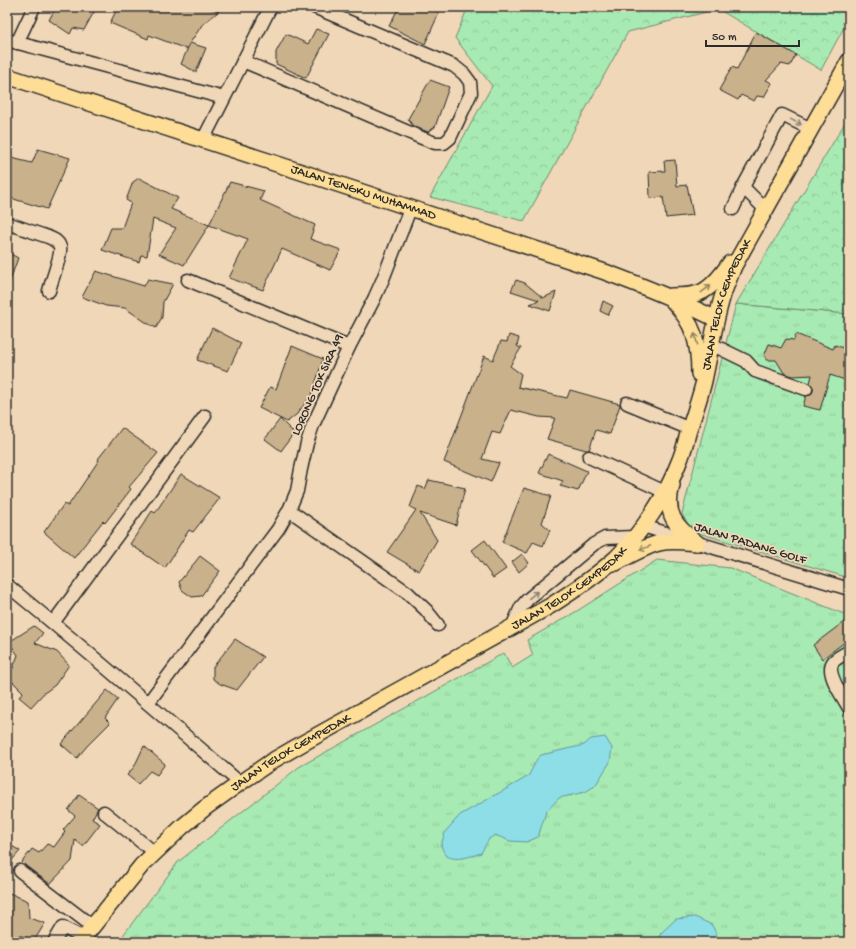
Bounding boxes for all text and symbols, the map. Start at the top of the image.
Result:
scale bar [706,22,799,48]
text: 50 m [712,31,737,45]
one-way arrow [790,119,802,126]
street label: JALAN TENGKU MUHAMMAD [289,162,439,224]
street label: JALAN TELOK CEMPEDAK [699,235,756,371]
one-way arrow [700,285,711,293]
street label: LORONG TOK SIRA 49 [289,332,347,438]
one-way arrow [692,333,699,346]
street label: JALAN PADANG GOLF [692,520,809,569]
street label: JALAN TELOK CEMPEDAK [509,542,632,633]
one-way arrow [639,545,651,553]
one-way arrow [527,591,538,600]
street label: JALAN TELOK CEMPEDAK [228,710,355,795]

